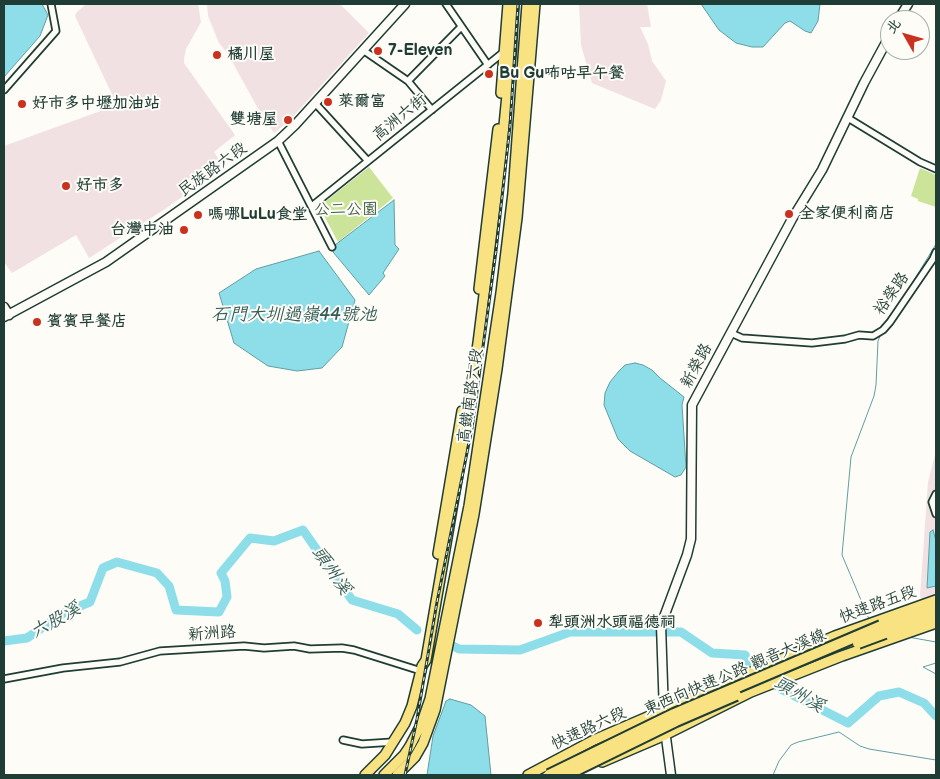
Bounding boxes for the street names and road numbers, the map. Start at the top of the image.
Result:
street label: 高洲六街 [369,90,431,146]
street label: 民族路六段 [175,139,251,201]
street label: 裕榮路 [870,269,914,319]
street label: 新榮路 [677,340,717,392]
street label: 高鐵南路六段 [455,347,487,445]
street label: 快速路五段 [837,582,919,628]
street label: 新洲路 [187,623,237,645]
street label: 東西向快速公路 觀音大溪線 [641,626,829,720]
street label: 快速路六段 [549,703,629,755]

